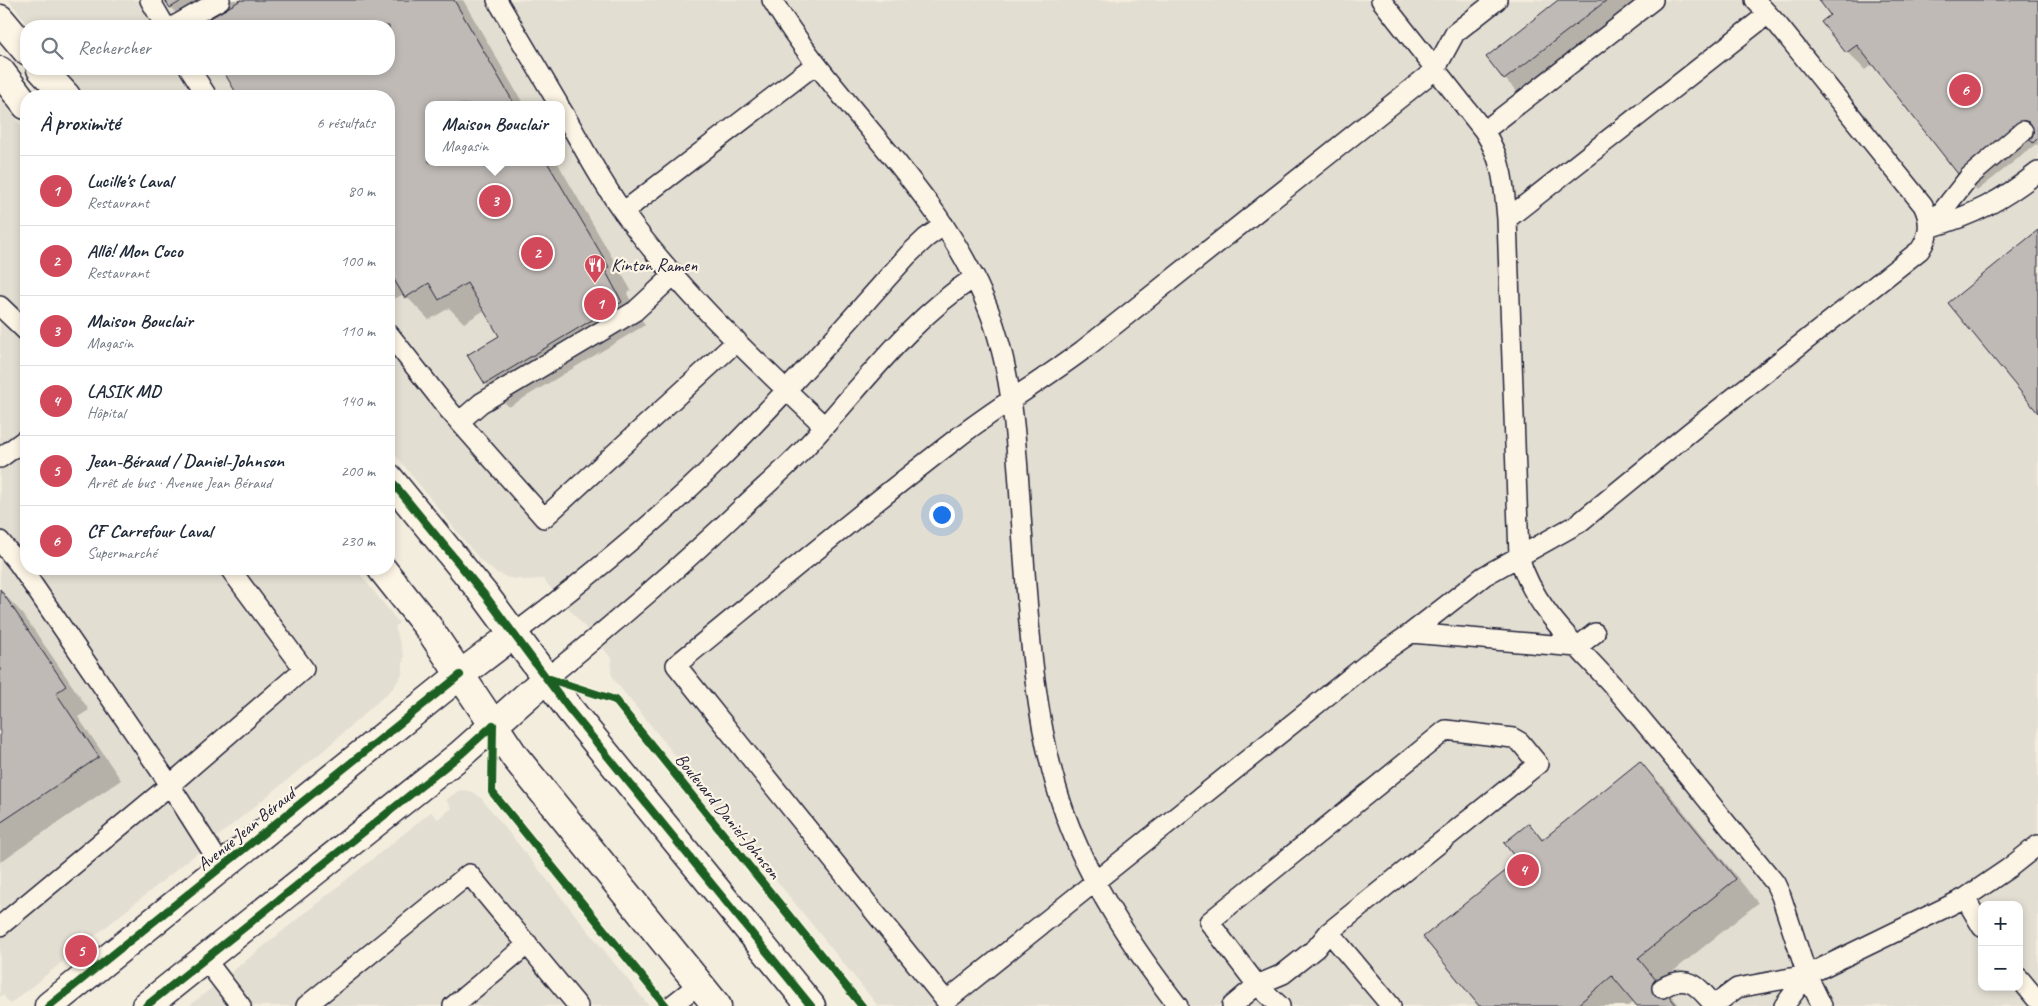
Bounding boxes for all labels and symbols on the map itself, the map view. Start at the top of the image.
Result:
pin: 6 [1949,71,1981,109]
pin: 3 [479,182,511,220]
pin: 2 [521,234,553,272]
restaurant icon: Kinton Ramen [583,253,607,284]
place label: Kinton Ramen [611,254,698,276]
pin: 1 [584,285,616,323]
your location [929,502,955,528]
street label: Boulevard Daniel-Johnson [670,749,786,884]
street label: Avenue Jean Béraud [193,781,302,875]
pin: 4 [1507,851,1539,889]
pin: 5 [65,932,97,970]

